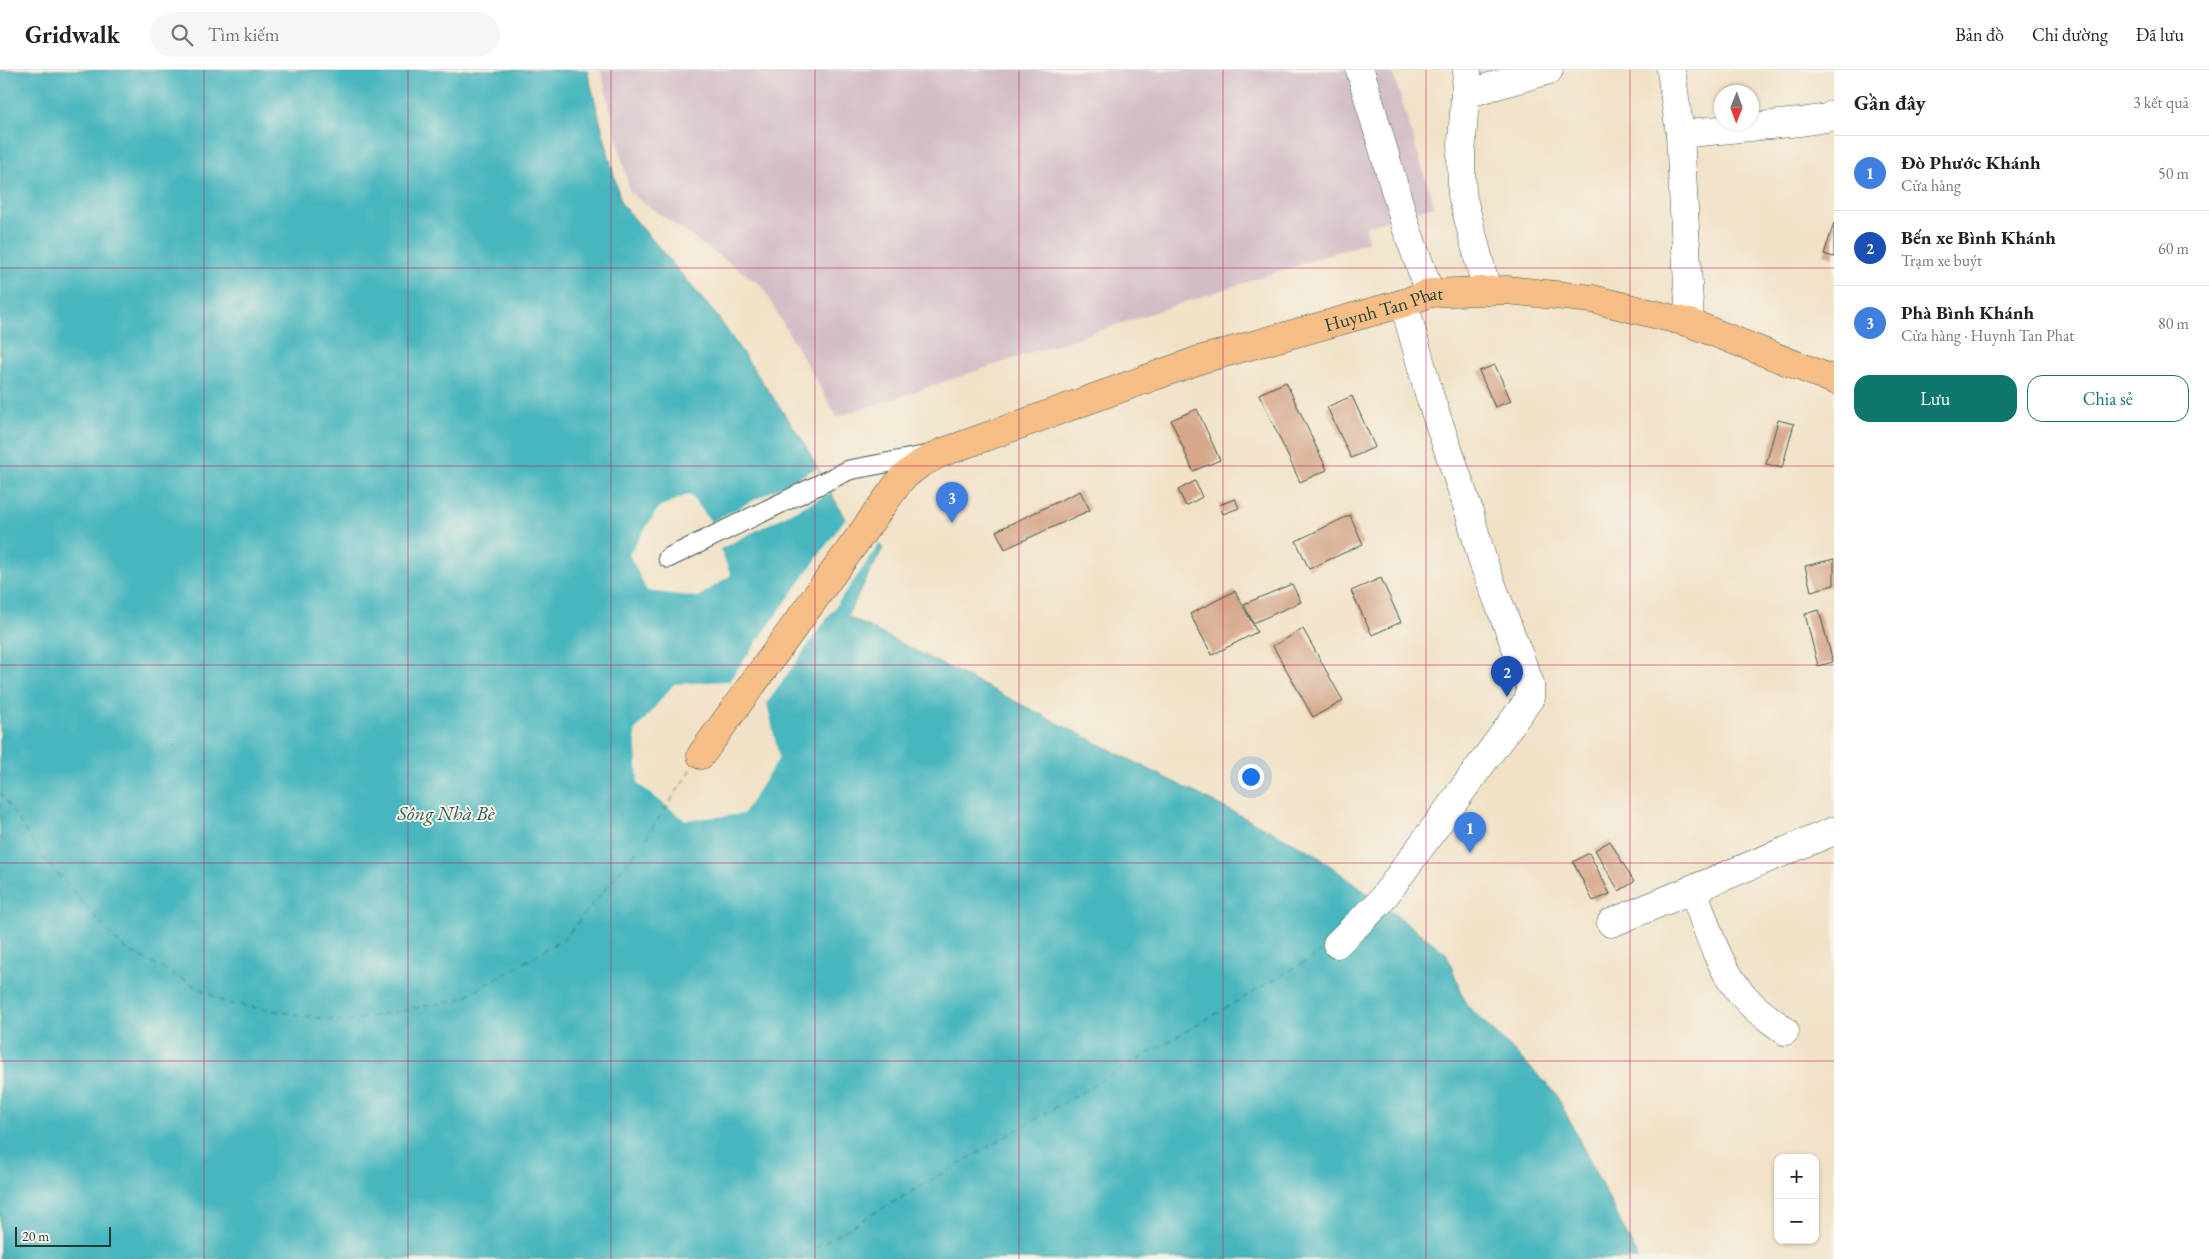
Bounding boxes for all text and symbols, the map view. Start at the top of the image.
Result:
search box [150,12,500,57]
text: Gridwalk [25,19,120,50]
icon: search [168,21,196,49]
text: Tìm kiếm [208,22,280,47]
text: Bản đồ [1955,23,2004,46]
text: Chỉ đường [2032,23,2108,46]
text: Đã lưu [2136,23,2184,46]
north arrow [1714,85,1759,130]
text: Gần đây [1854,89,1926,116]
text: 3 kết quả [2133,92,2189,113]
text: Đò Phước Khánh [1901,150,2041,175]
text: 1 [1866,163,1874,184]
text: 50 m [2158,163,2189,184]
text: Cửa hàng [1901,175,1961,196]
text: Bến xe Bình Khánh [1901,225,2056,250]
text: 2 [1866,238,1874,259]
text: 60 m [2158,238,2189,259]
text: Trạm xe buýt [1901,250,1982,271]
street label: Huynh Tan Phat [1321,280,1444,338]
text: Phà Bình Khánh [1901,300,2034,325]
text: 3 [1866,313,1874,334]
text: 80 m [2158,313,2189,334]
text: Cửa hàng · Huynh Tan Phat [1901,325,2074,346]
button: Lưu [1854,375,2017,422]
button: Chia sẻ [2027,375,2189,422]
pin: 3 [936,482,968,523]
pin: 2 [1491,656,1523,697]
your location [1238,764,1264,790]
water label: Sông Nhà Bè [396,800,495,826]
pin: 1 [1454,812,1486,853]
map controls [1774,1154,1819,1244]
button: + [1774,1154,1819,1199]
button: − [1774,1199,1819,1244]
scale bar [15,1224,111,1247]
text: 20 m [22,1227,49,1245]

